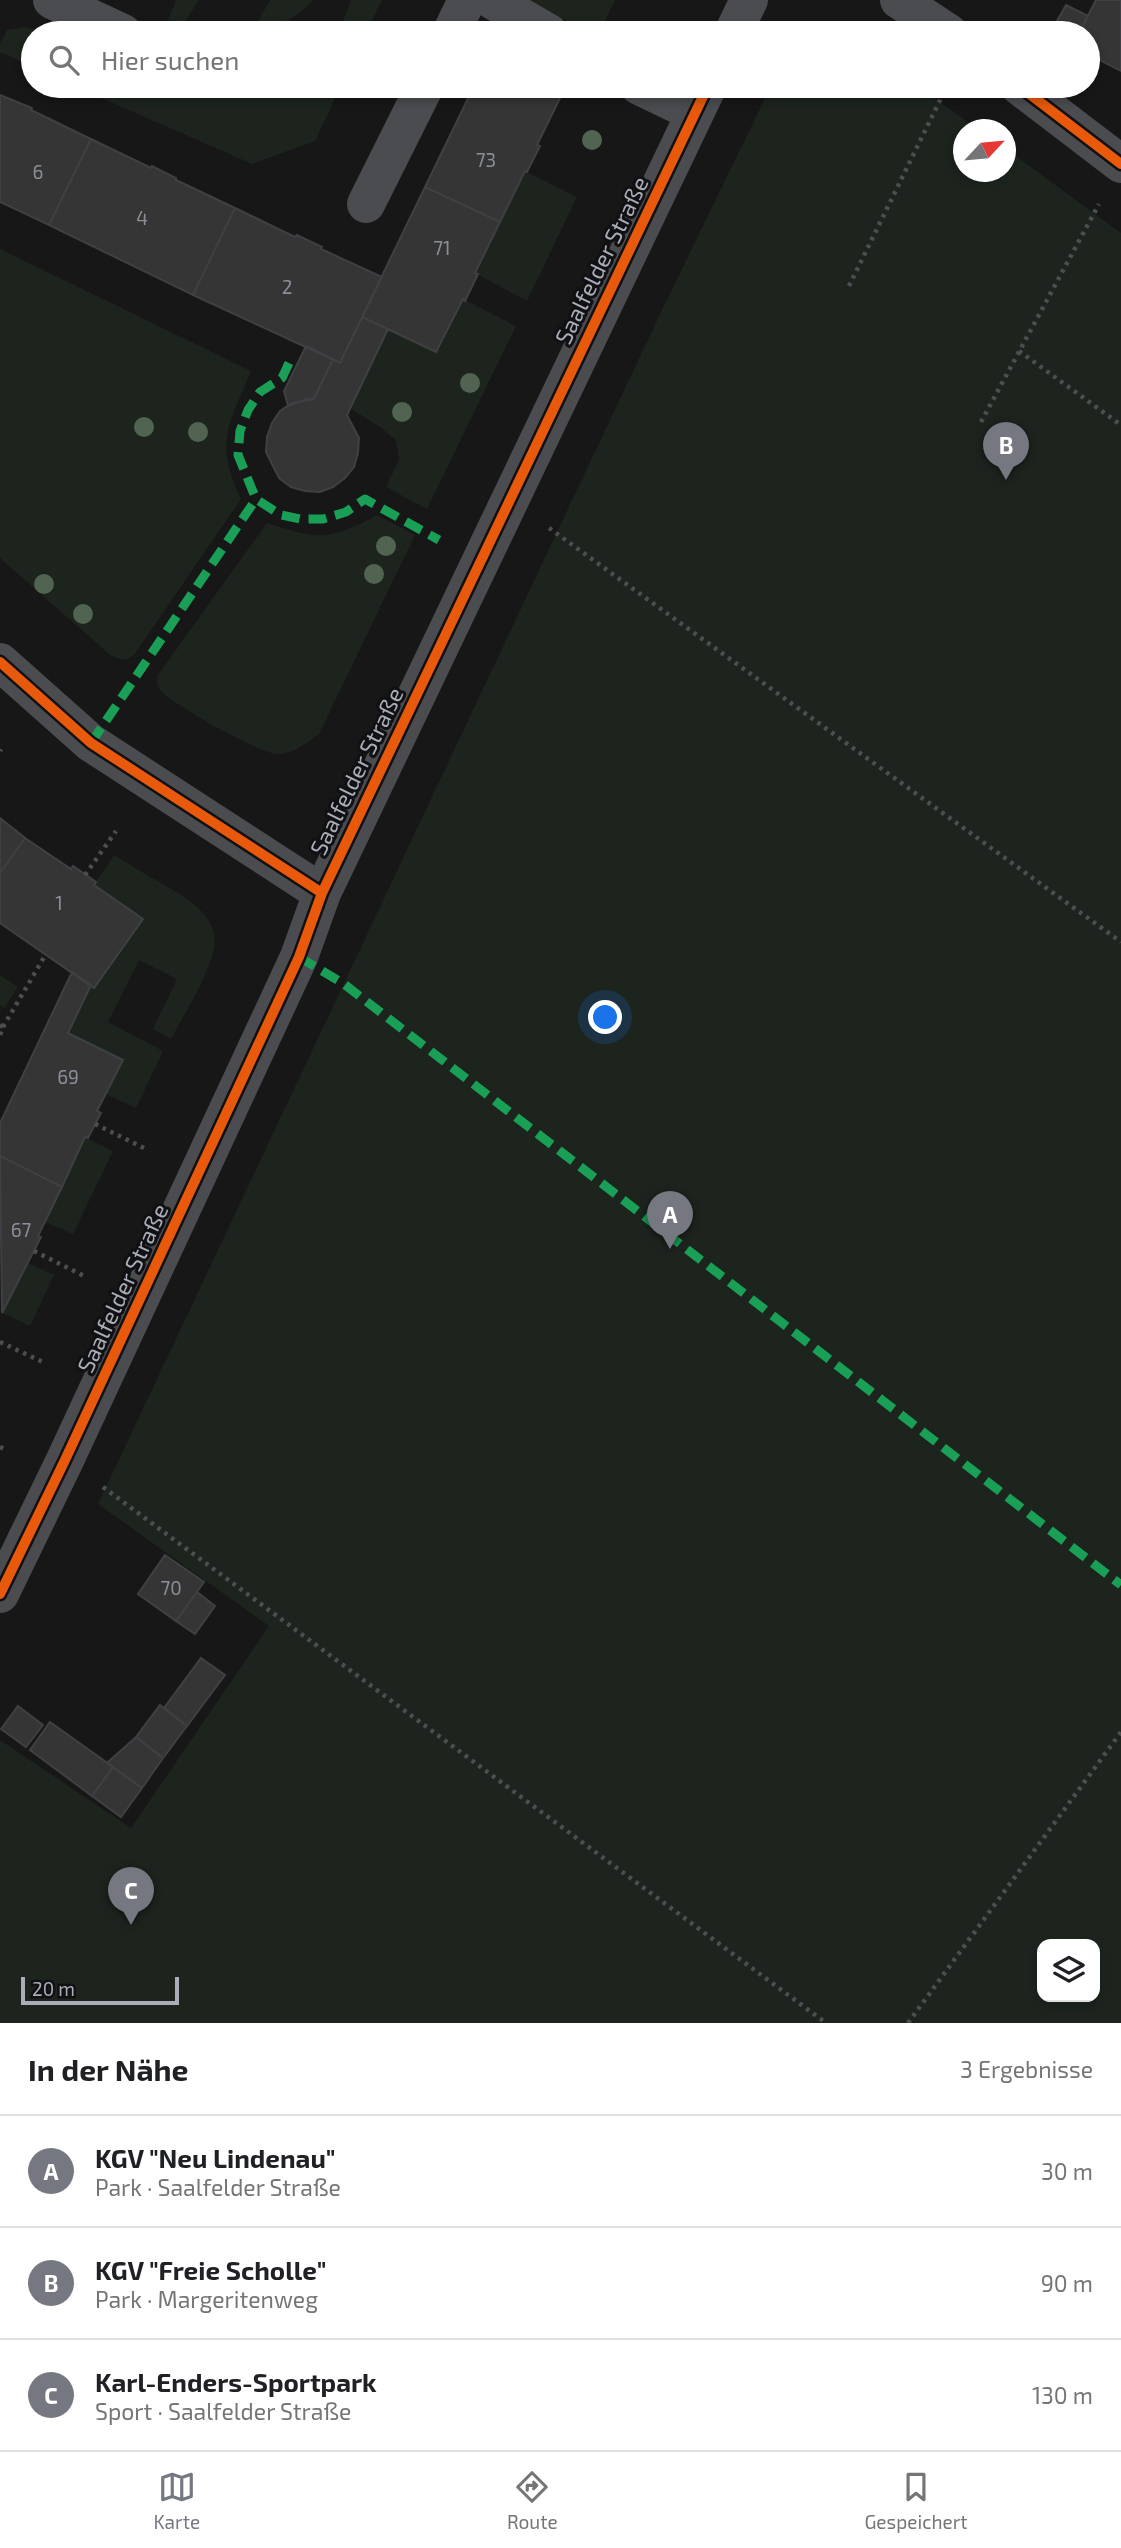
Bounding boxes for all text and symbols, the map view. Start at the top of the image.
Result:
search box [21,21,1100,98]
icon: search [45,41,83,79]
text: Hier suchen [101,44,239,75]
north arrow [953,119,1016,182]
house number: 73 [476,148,496,171]
house number: 6 [33,160,43,183]
street label: Saalfelder Straße [548,171,654,349]
house number: 4 [136,206,148,229]
house number: 71 [433,236,451,259]
house number: 2 [282,275,292,298]
pin: B [983,422,1029,480]
street label: Saalfelder Straße [303,682,409,860]
house number: 1 [55,891,63,914]
your location [588,1000,622,1034]
house number: 69 [57,1065,79,1088]
pin: A [647,1191,693,1249]
street label: Saalfelder Straße [71,1199,173,1377]
house number: 67 [11,1218,32,1241]
house number: 70 [160,1576,182,1599]
pin: C [108,1867,154,1925]
map controls [1037,1939,1100,2002]
button: layers [1037,1939,1100,2002]
scale bar [21,1974,178,2006]
text: 20 m [32,1977,75,2000]
text: In der Nähe [28,2051,189,2087]
text: 3 Ergebnisse [960,2055,1093,2083]
text: KGV "Neu Lindenau" [95,2142,336,2173]
text: A [43,2157,59,2185]
text: 30 m [1041,2157,1093,2185]
text: Park · Saalfelder Straße [95,2173,341,2201]
text: KGV "Freie Scholle" [95,2254,326,2285]
text: B [44,2269,58,2297]
text: 90 m [1041,2269,1093,2297]
text: Park · Margeritenweg [95,2285,318,2313]
text: Karl-Enders-Sportpark [95,2366,377,2397]
text: C [44,2381,58,2409]
text: 130 m [1032,2381,1093,2409]
text: Sport · Saalfelder Straße [95,2397,351,2425]
tab: Karte [153,2468,200,2533]
tab: Route [507,2468,558,2533]
tab: Gespeichert [864,2468,968,2533]

